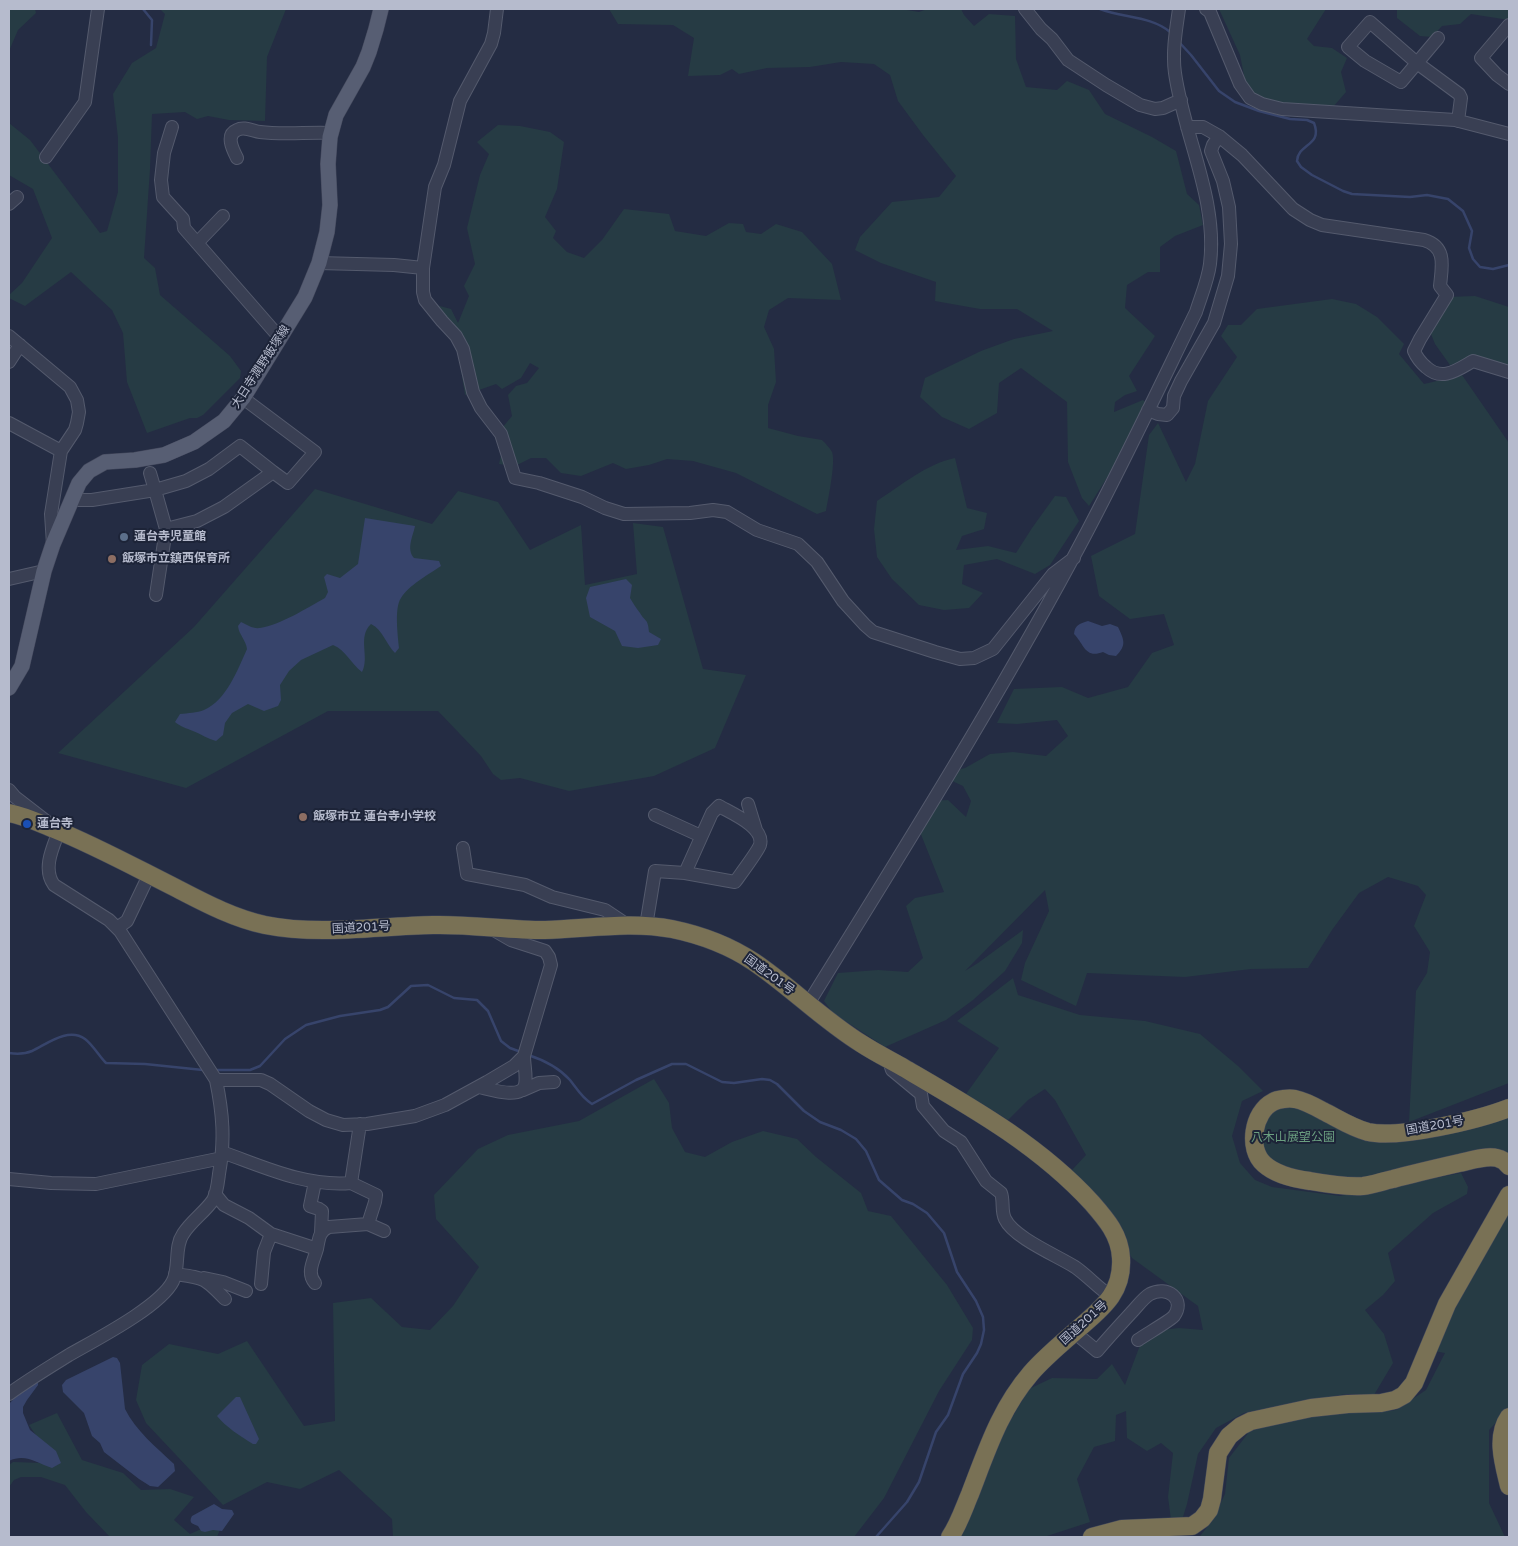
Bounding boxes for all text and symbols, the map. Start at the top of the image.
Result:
street label: 大日寺潤野飯塚線 [229,323,293,411]
place label: 蓮台寺児童館 [134,530,206,544]
marker: 蓮台寺児童館 [118,531,130,543]
place label: 飯塚市立鎮西保育所 [122,552,230,566]
marker: 飯塚市立鎮西保育所 [106,553,118,565]
place label: 飯塚市立 蓮台寺小学校 [313,810,436,824]
marker: 飯塚市立 蓮台寺小学校 [297,811,309,823]
place label: 蓮台寺 [37,817,73,831]
marker: 蓮台寺 [21,818,33,830]
street label: 国道201号 [331,919,391,937]
street label: 国道201号 [741,952,797,998]
street label: 国道201号 [1405,1114,1465,1138]
park label: 八木山展望公園 [1251,1131,1335,1145]
street label: 国道201号 [1057,1298,1111,1348]

